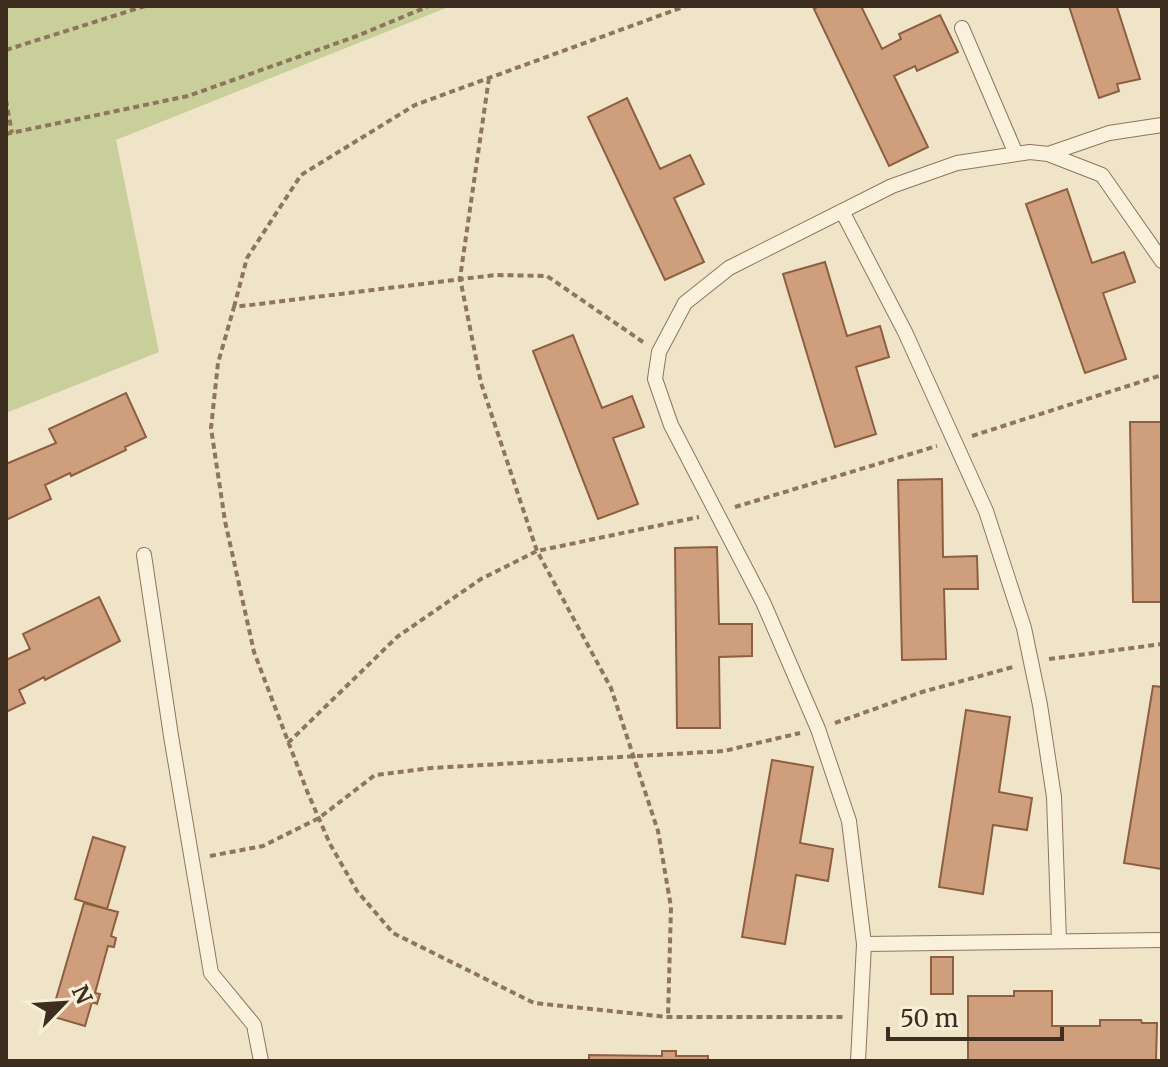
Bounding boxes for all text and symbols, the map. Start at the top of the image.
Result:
north arrow [24,963,104,1043]
text: N [66,981,99,1009]
scale bar [888,991,1062,1041]
text: 50 m [900,1003,959,1034]

